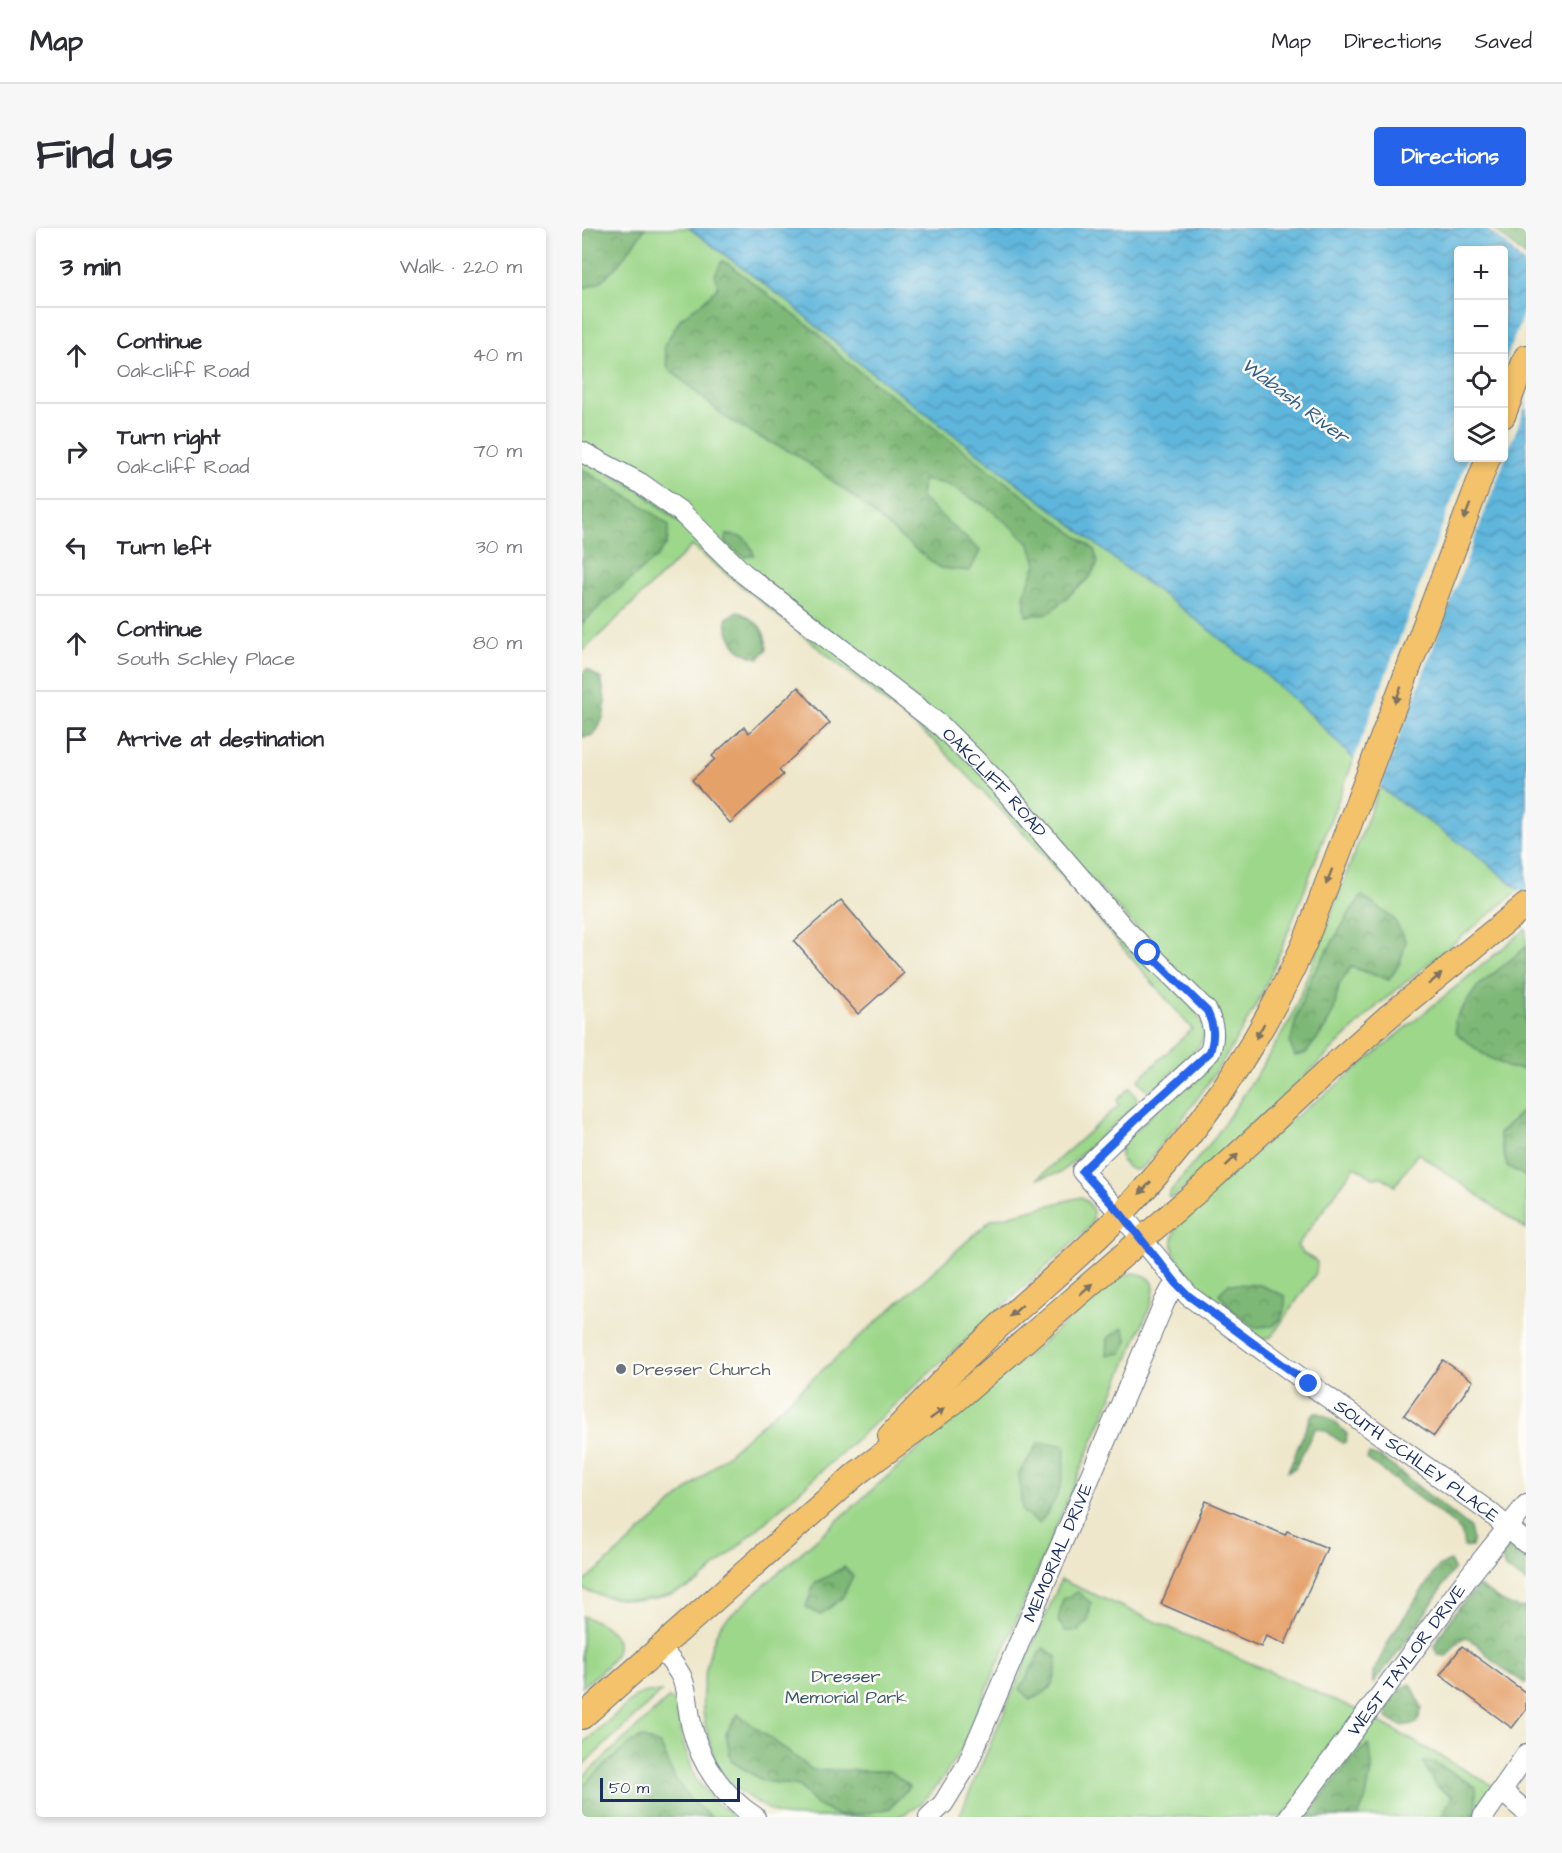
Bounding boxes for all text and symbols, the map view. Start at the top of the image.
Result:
text: Map [30,22,83,61]
text: Map [1271,27,1311,56]
text: Directions [1344,27,1442,56]
text: Saved [1475,27,1532,56]
text: Find us [36,127,173,185]
button: Directions [1374,127,1526,186]
map controls [1454,246,1508,462]
button: + [1454,246,1508,300]
text: 3 min [60,249,121,285]
text: Walk · 220 m [400,253,522,281]
button: − [1454,300,1508,354]
text: Continue [117,326,202,357]
icon: ahead [60,339,93,372]
text: 40 m [472,341,522,369]
water label: Wabash River [1236,351,1356,452]
button: locate [1454,354,1508,408]
text: Oakcliff Road [117,357,249,385]
button: layers [1454,408,1508,462]
text: Turn right [117,422,220,453]
icon: right [60,435,93,468]
text: 70 m [474,437,522,465]
text: Oakcliff Road [117,453,249,481]
one-way arrow [1462,503,1471,521]
icon: left [60,531,93,564]
text: Turn left [117,532,211,563]
text: 30 m [476,533,522,561]
text: Continue [117,614,202,645]
icon: ahead [60,627,93,660]
text: 80 m [473,629,522,657]
text: South Schley Place [117,645,295,673]
one-way arrow [1393,686,1403,704]
street label: OAKCLIFF ROAD [937,722,1053,843]
icon: arrive [60,723,93,756]
text: Arrive at destination [117,724,324,755]
one-way arrow [1324,868,1333,886]
route start [1134,939,1160,965]
one-way arrow [1427,973,1442,986]
one-way arrow [1255,1023,1265,1040]
one-way arrow [1225,1153,1239,1167]
one-way arrow [1139,1180,1152,1195]
one-way arrow [1078,1282,1094,1295]
one-way arrow [1009,1304,1024,1317]
place label: Dresser Church [633,1357,770,1382]
marker: Dresser Church [614,1362,628,1376]
route end [1295,1370,1321,1396]
street label: SOUTH SCHLEY PLACE [1329,1393,1505,1528]
one-way arrow [930,1409,945,1421]
street label: MEMORIAL DRIVE [1017,1479,1098,1626]
street label: WEST TAYLOR DRIVE [1341,1579,1472,1741]
park label: Dresser Memorial Park [785,1664,907,1710]
scale bar [600,1775,740,1802]
text: 50 m [609,1777,649,1799]

